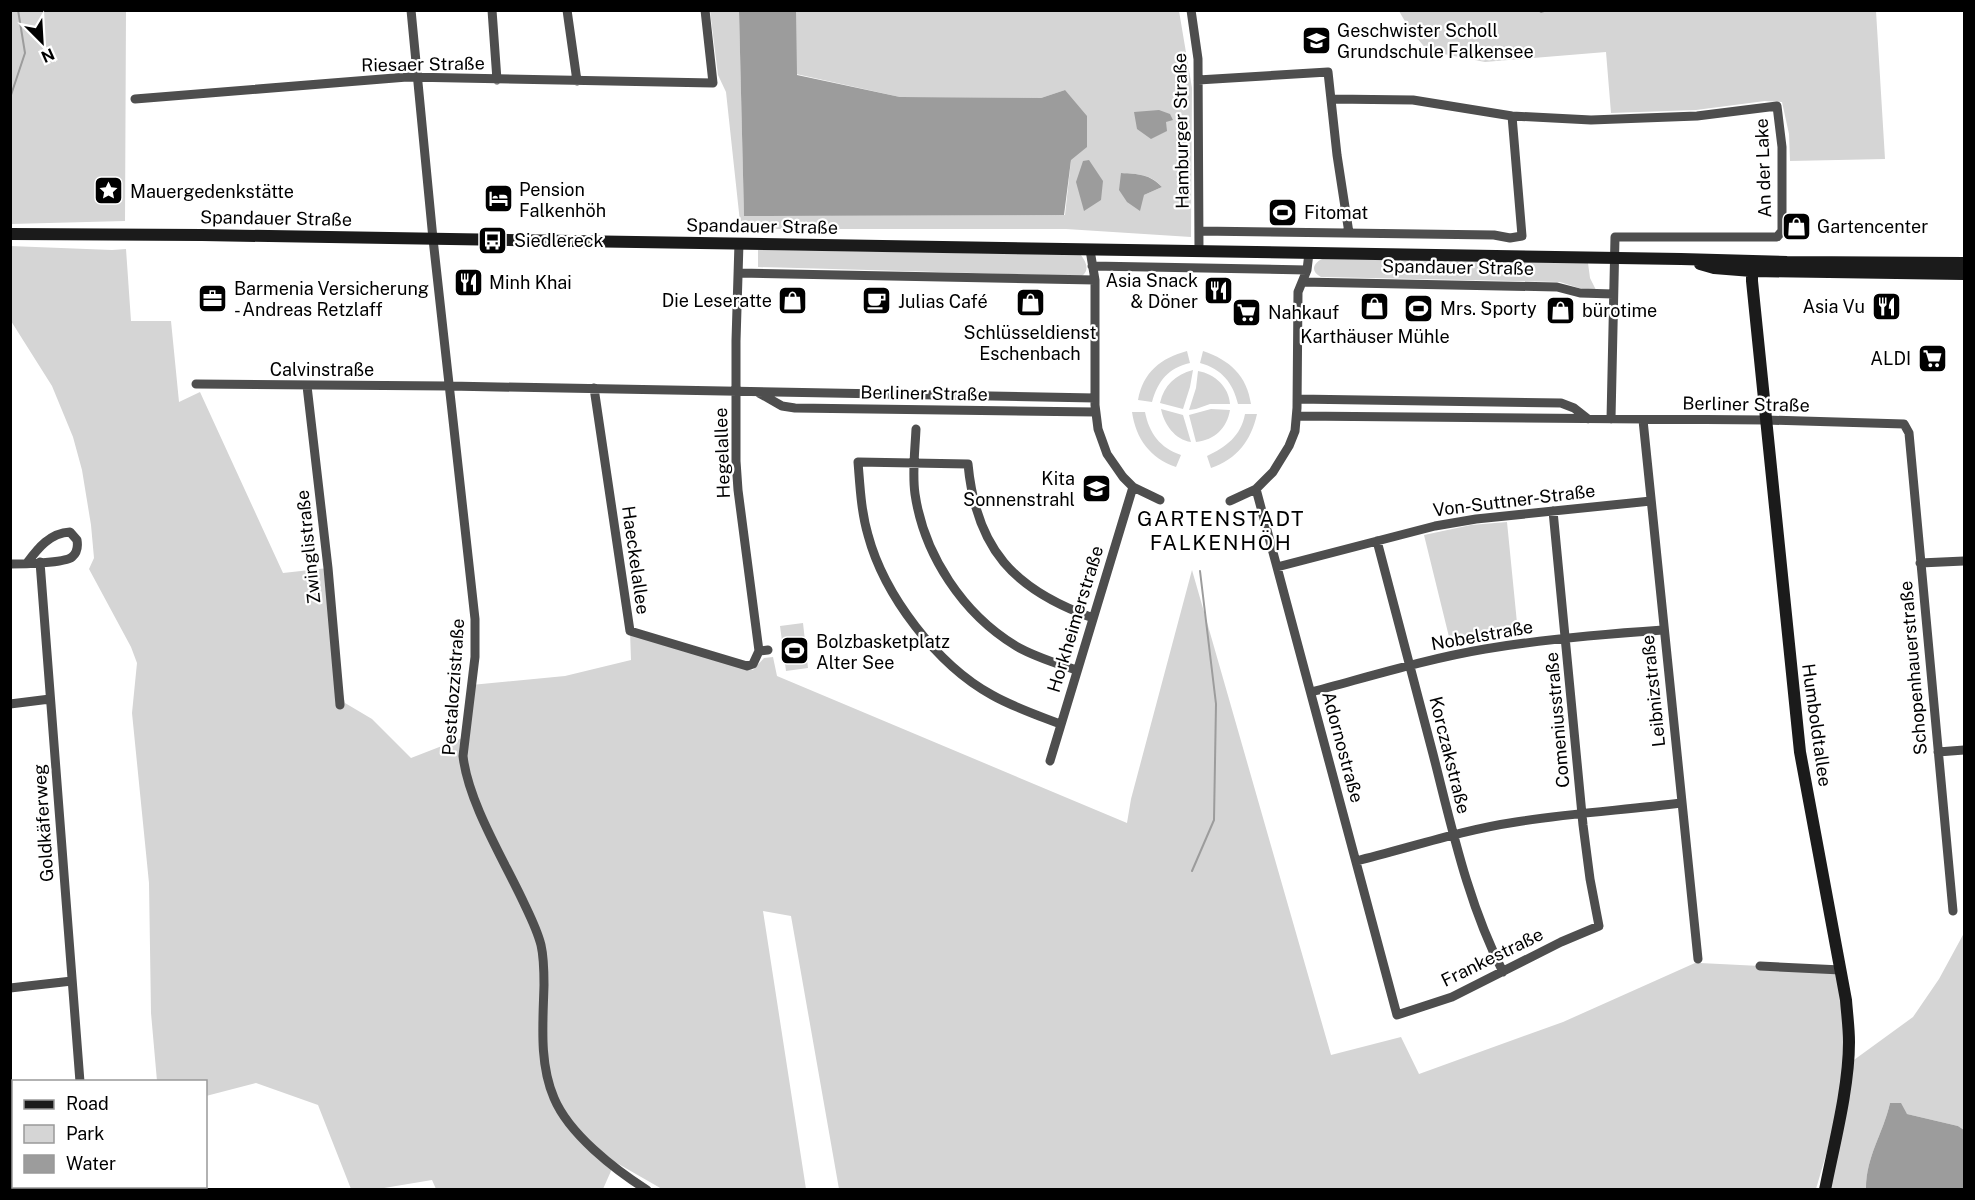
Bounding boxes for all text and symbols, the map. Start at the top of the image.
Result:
north arrow [12,12,72,72]
place label: Geschwister Scholl Grundschule Falkensee [1337,20,1534,62]
school or university icon: Geschwister Scholl Grundschule Falkensee [1300,24,1332,56]
text: N [38,44,57,66]
street label: Riesaer Straße [361,52,485,76]
street label: Hamburger Straße [1169,53,1193,209]
street label: An der Lake [1751,118,1775,218]
place icon: Mauergedenkstätte [93,175,125,207]
place label: Pension Falkenhöh [519,179,606,221]
place label: Mauergedenkstätte [130,181,294,202]
hotel icon: Pension Falkenhöh [482,183,514,215]
sports icon: Fitomat [1267,196,1299,228]
place label: Fitomat [1304,202,1368,223]
street label: Spandauer Straße [200,206,352,230]
shop icon: Gartencenter [1780,210,1812,242]
street label: Spandauer Straße [686,214,838,238]
place label: Gartencenter [1817,216,1928,237]
bus stop icon: Siedlereck [477,224,509,256]
place label: Siedlereck [514,230,604,251]
street label: Spandauer Straße [1382,255,1534,279]
restaurant icon: Minh Khai [452,266,484,298]
place label: Asia Snack & Döner [1105,270,1198,312]
place label: Minh Khai [489,272,572,293]
restaurant icon: Asia Snack & Döner [1203,274,1235,306]
place label: Barmenia Versicherung - Andreas Retzlaff [234,278,429,320]
office icon: Barmenia Versicherung - Andreas Retzlaff [197,282,229,314]
shop icon: Die Leseratte [777,284,809,316]
cafe icon: Julias Café [861,285,893,317]
shop icon: Schlüsseldienst Eschenbach [1014,287,1046,319]
place label: Die Leseratte [662,290,772,311]
restaurant icon: Asia Vu [1870,290,1902,322]
place label: Julias Café [898,291,988,312]
shop icon: Karthäuser Mühle [1359,291,1391,323]
sports icon: Mrs. Sporty [1403,292,1435,324]
shop icon: bürotime [1545,294,1577,326]
supermarket icon: Nahkauf [1231,296,1263,328]
place label: Asia Vu [1802,296,1865,317]
place label: Mrs. Sporty [1440,298,1537,319]
place label: bürotime [1582,300,1657,321]
place label: Nahkauf [1268,302,1339,323]
place label: Schlüsseldienst Eschenbach [964,322,1096,364]
place label: Karthäuser Mühle [1300,326,1450,347]
supermarket icon: ALDI [1916,342,1948,374]
place label: ALDI [1870,348,1911,369]
street label: Calvinstraße [270,359,374,380]
street label: Berliner Straße [860,381,988,405]
street label: Berliner Straße [1682,392,1810,416]
street label: Hegelallee [710,407,734,499]
place label: Kita Sonnenstrahl [963,468,1075,510]
school or university icon: Kita Sonnenstrahl [1080,472,1112,504]
street label: Von-Suttner-Straße [1432,480,1596,520]
street label: Zwinglistraße [292,489,324,605]
street label: Haeckelallee [618,504,654,616]
district label: GARTENSTADT FALKENHÖH [1137,506,1305,555]
street label: Horkheimerstraße [1043,543,1107,695]
street label: Schopenhauerstraße [1895,580,1931,756]
street label: Nobelstraße [1429,616,1535,654]
street label: Pestalozzistraße [438,618,468,756]
place label: Bolzbasketplatz Alter See [816,631,950,673]
street label: Leibnizstraße [1637,634,1669,748]
sports icon: Bolzbasketplatz Alter See [779,635,811,667]
street label: Comeniusstraße [1541,651,1573,789]
street label: Humboldtallee [1798,662,1836,788]
street label: Adornostraße [1318,689,1368,805]
street label: Korczakstraße [1425,694,1475,816]
street label: Goldkäferweg [28,763,58,883]
street label: Frankestraße [1438,923,1546,991]
legend [12,1080,207,1188]
text: Road [66,1093,109,1114]
text: Park [66,1123,104,1144]
text: Water [66,1153,116,1174]

